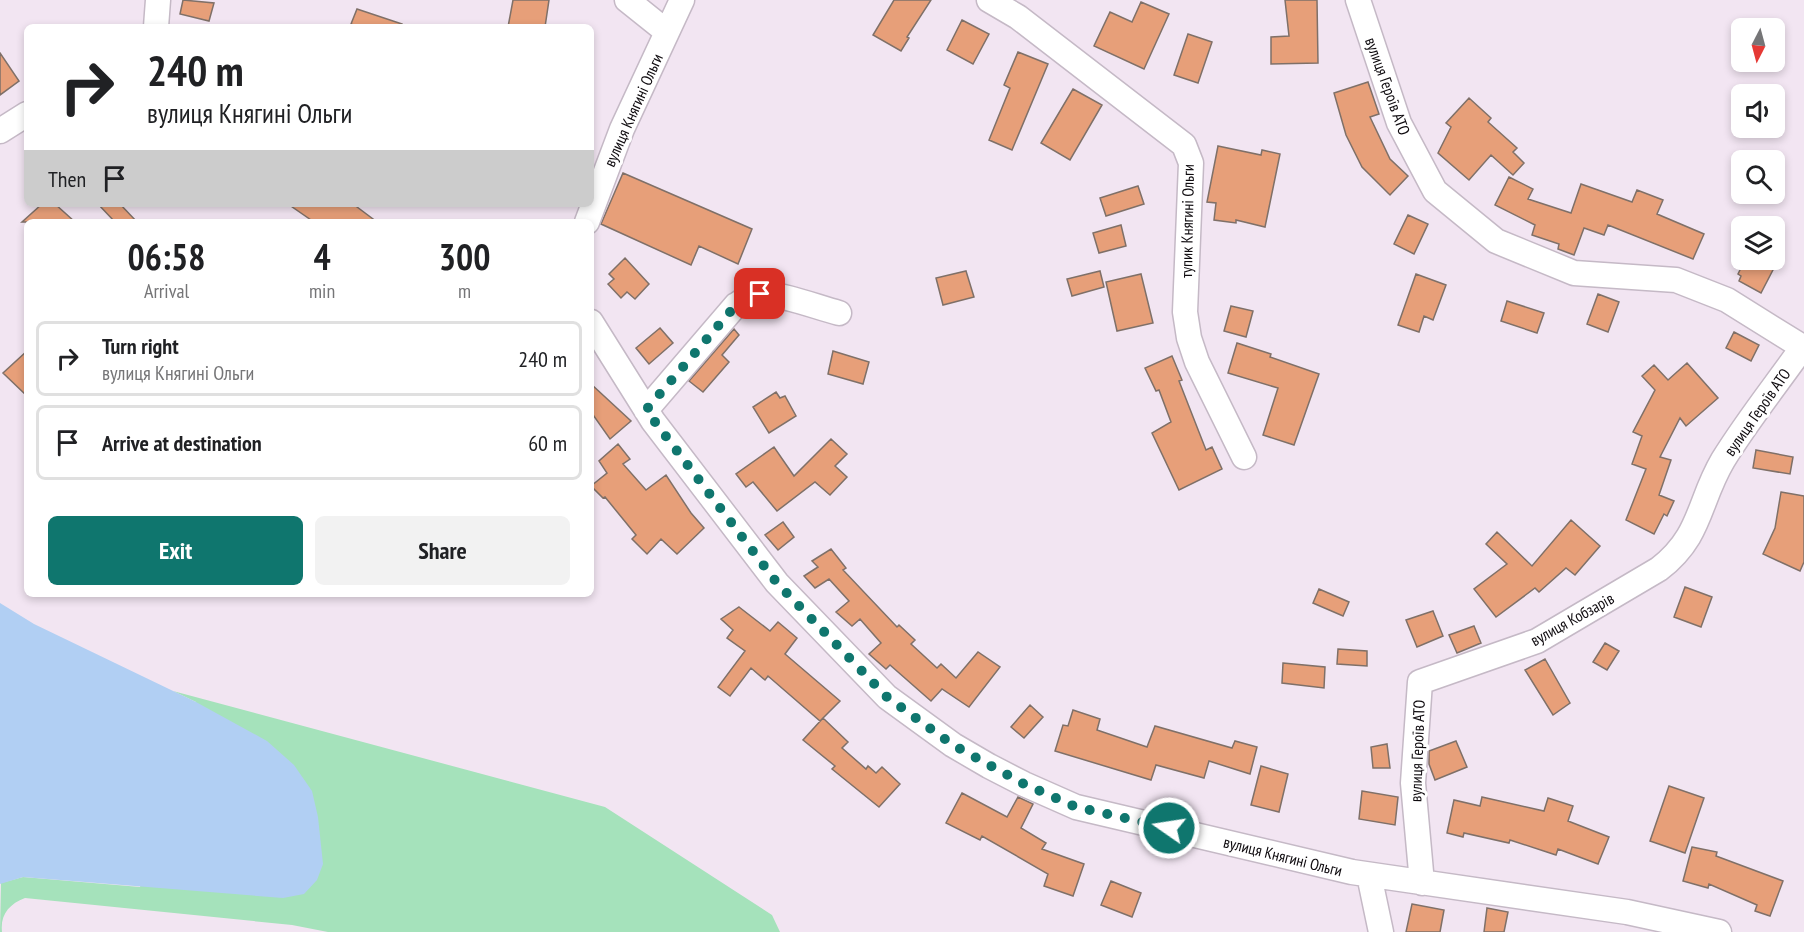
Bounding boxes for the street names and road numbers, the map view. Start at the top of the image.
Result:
street label: вулиця Героїв АТО [1361,34,1415,138]
street label: вулиця Княгині Ольги [599,50,667,170]
street label: тупик Княгині Ольги [1176,164,1198,278]
street label: вулиця Героїв АТО [1719,364,1795,460]
street label: вулиця Кобзарів [1527,588,1617,650]
street label: вулиця Героїв АТО [1405,699,1429,802]
street label: вулиця Княгині Ольги [1222,832,1344,880]

